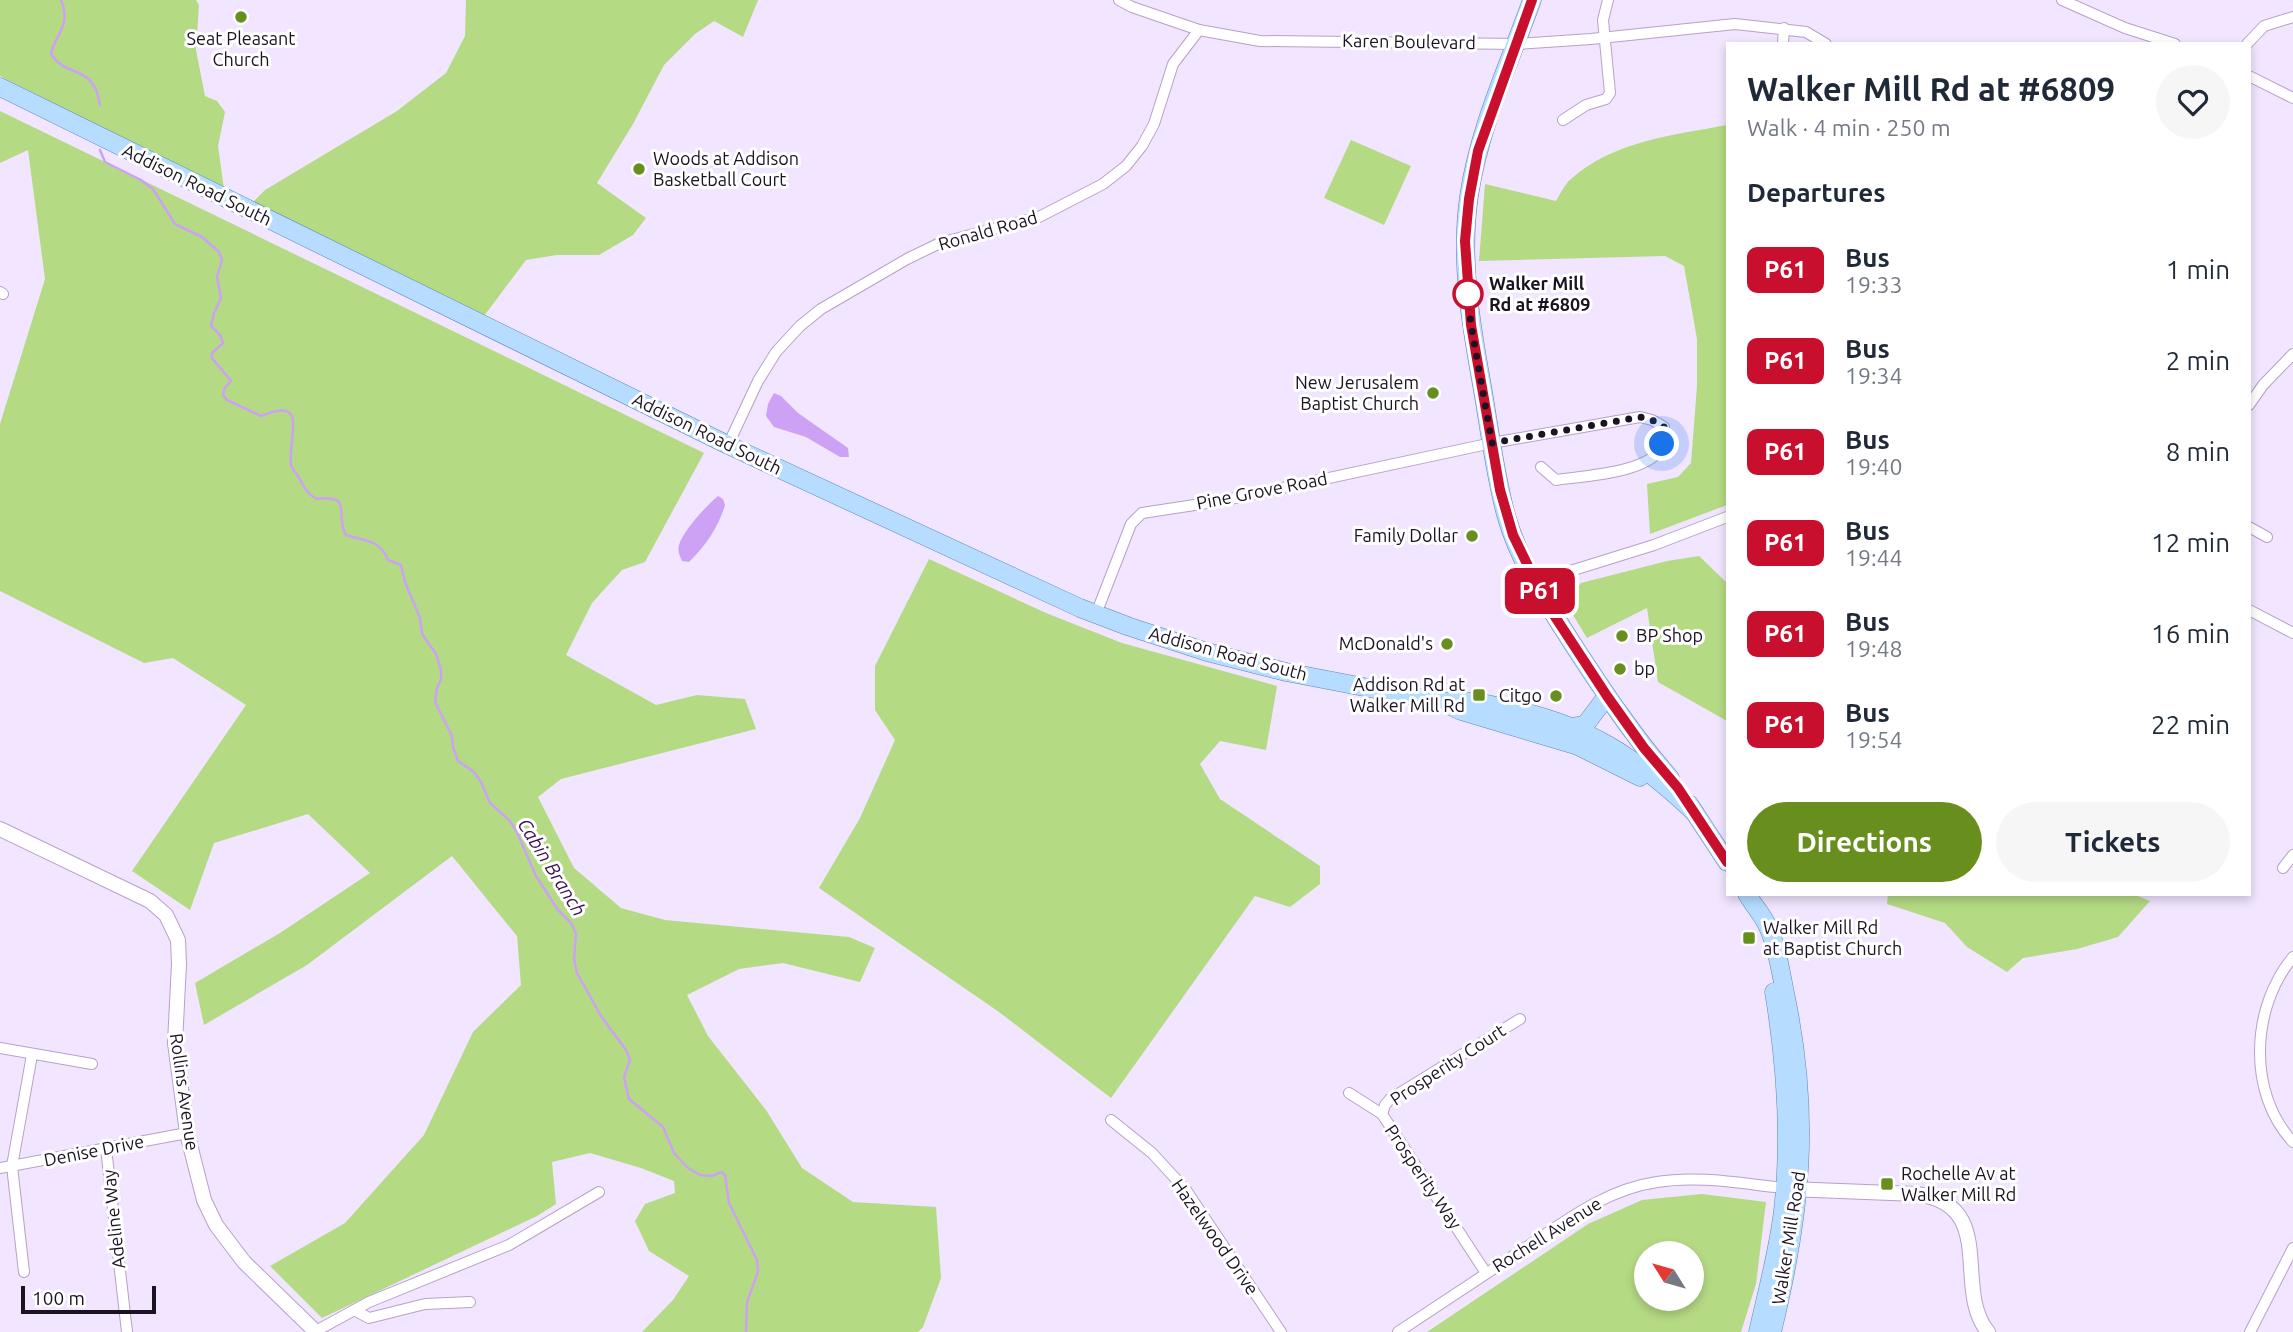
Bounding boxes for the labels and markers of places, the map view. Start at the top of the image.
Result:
marker: Seat Pleasant Church [233,9,249,25]
place label: Seat Pleasant Church [187,28,295,69]
place label: Woods at Addison Basketball Court [653,148,799,189]
marker: Woods at Addison Basketball Court [631,161,647,177]
place label: Walker Mill Rd at #6809 [1489,273,1590,314]
marker: Walker Mill Rd at #6809 [1453,279,1483,309]
place label: New Jerusalem Baptist Church [1295,372,1419,413]
marker: New Jerusalem Baptist Church [1425,385,1441,401]
place label: Family Dollar [1354,525,1458,545]
marker: Family Dollar [1464,528,1480,544]
place label: BP Shop [1636,625,1703,645]
marker: BP Shop [1614,628,1630,644]
place label: McDonald's [1339,633,1433,653]
marker: McDonald's [1439,636,1455,652]
place label: bp [1634,658,1655,678]
marker: bp [1612,661,1628,677]
place label: Addison Rd at Walker Mill Rd [1350,674,1465,715]
place label: Citgo [1499,685,1542,705]
marker: Addison Rd at Walker Mill Rd [1471,687,1487,703]
marker: Citgo [1548,688,1564,704]
place label: Walker Mill Rd at Baptist Church [1763,917,1902,958]
marker: Walker Mill Rd at Baptist Church [1741,930,1757,946]
place label: Rochelle Av at Walker Mill Rd [1901,1163,2016,1204]
marker: Rochelle Av at Walker Mill Rd [1879,1176,1895,1192]

